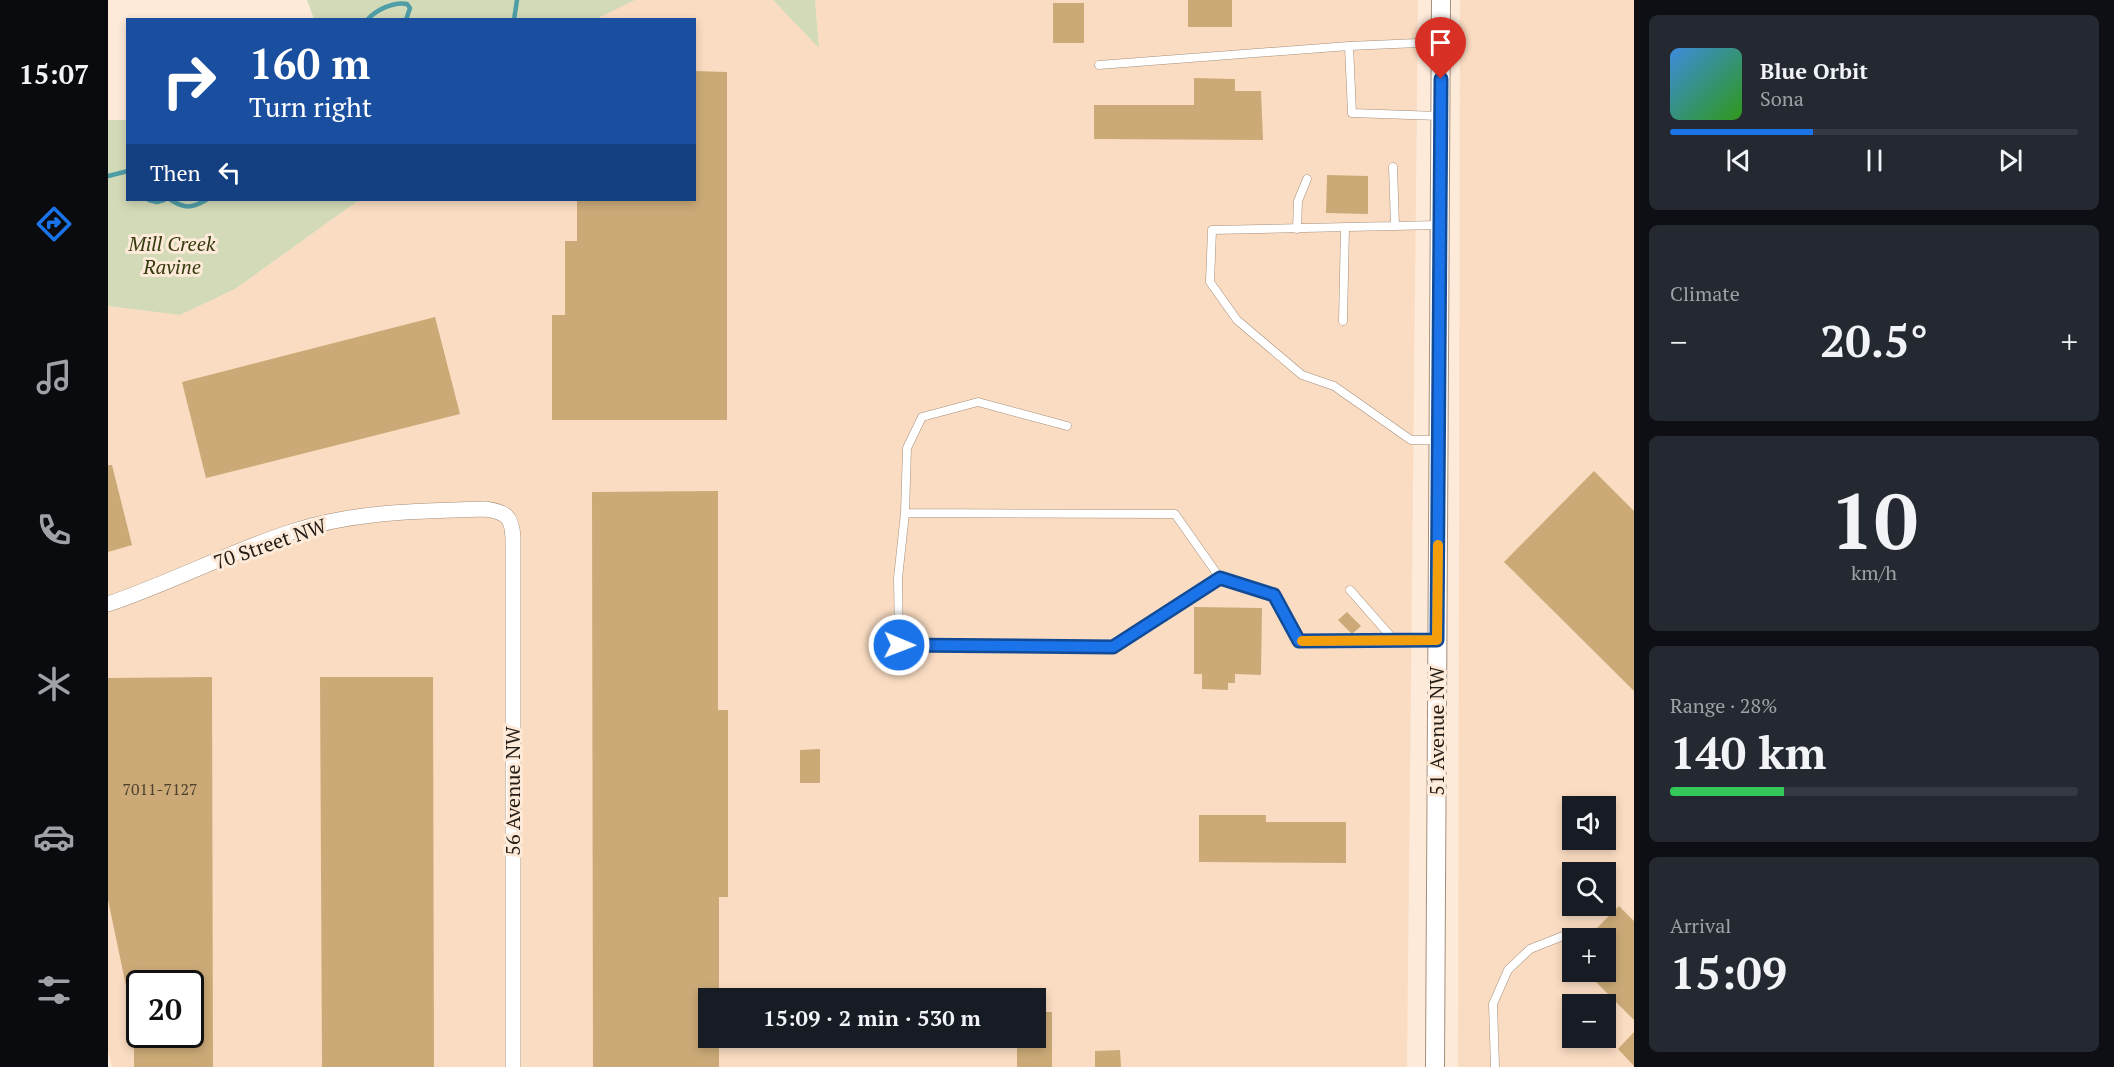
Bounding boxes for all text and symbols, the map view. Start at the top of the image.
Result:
pin [1415,17,1466,79]
icon: arrive [1424,26,1457,59]
text: 160 m [249,35,370,91]
icon: right [150,42,228,120]
text: 15:07 [19,56,89,92]
text: Blue Orbit [1760,56,1868,85]
text: Sona [1760,85,1804,112]
text: Turn right [249,89,372,125]
icon: previous [1722,144,1755,177]
icon: pause [1858,144,1891,177]
icon: next [1994,144,2027,177]
icon: left [213,156,246,189]
text: Then [150,158,201,187]
icon: directions [33,203,75,245]
park label: Mill Creek Ravine [128,230,216,280]
text: Climate [1670,280,1740,307]
text: 20.5° [1820,310,1928,370]
text: − [1670,320,1688,363]
text: + [2060,320,2078,363]
icon: music [33,356,75,398]
text: 10 [1830,468,1918,571]
icon: phone [33,509,75,551]
street label: 70 Street NW [210,511,330,575]
text: km/h [1851,559,1897,586]
position arrow [867,613,931,677]
icon: climate [33,663,75,705]
street label: 51 Avenue NW [1423,666,1450,796]
text: Range · 28% [1670,692,1777,719]
text: 140 km [1670,722,1826,782]
street label: 56 Avenue NW [499,726,526,856]
house number: 7011-7127 [122,778,198,800]
map controls [1562,796,1616,1048]
button: sound [1562,796,1616,850]
icon: car [33,816,75,858]
button: search [1562,862,1616,916]
text: Arrival [1670,912,1731,939]
button: + [1562,928,1616,982]
text: 15:09 [1670,942,1787,1002]
icon: filters [33,969,75,1011]
speed limit sign: 20 [126,970,204,1048]
button: − [1562,994,1616,1048]
text: 15:09 · 2 min · 530 m [763,1003,981,1032]

